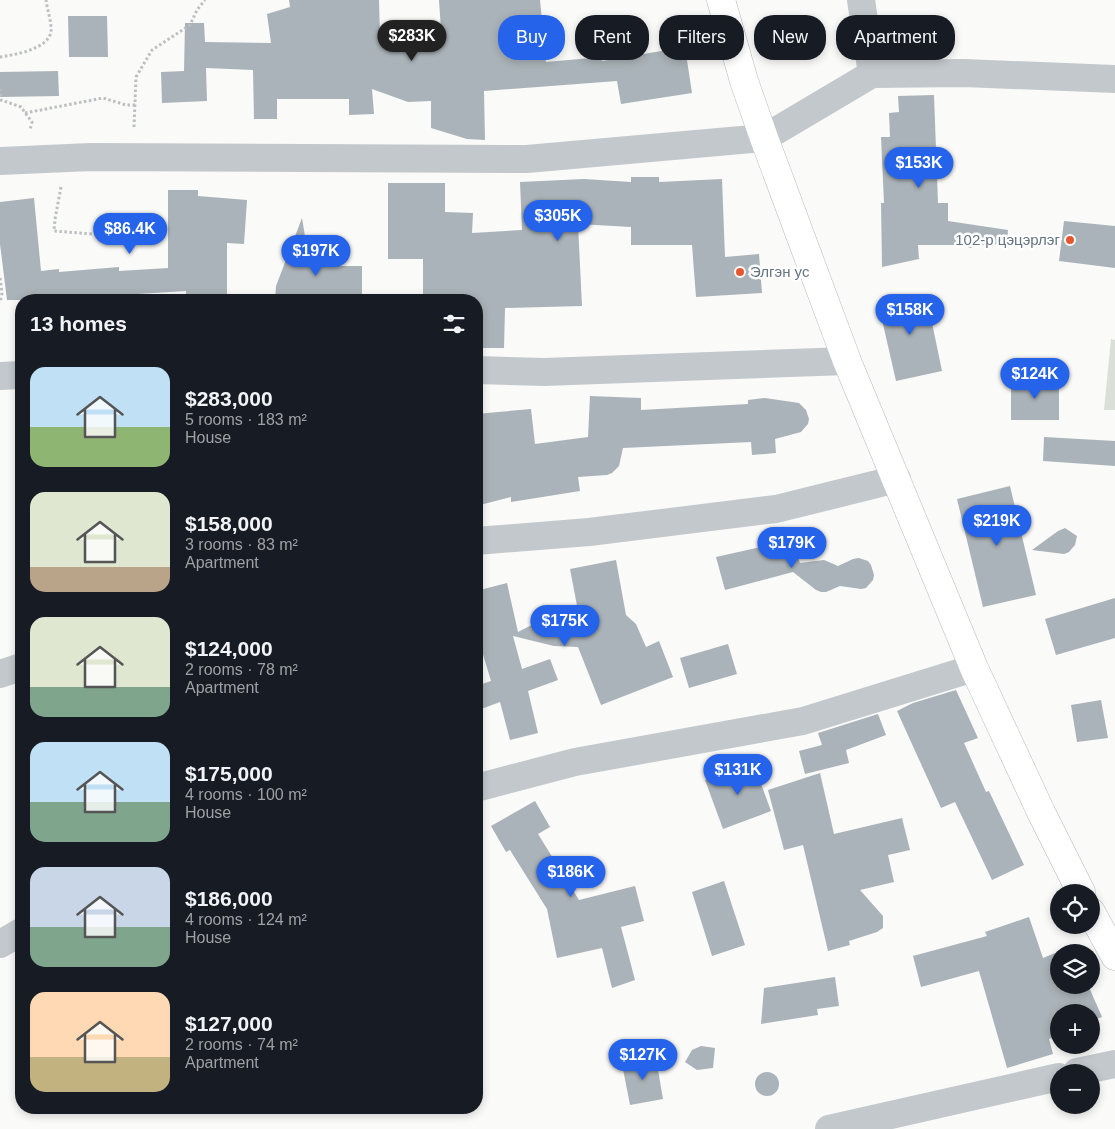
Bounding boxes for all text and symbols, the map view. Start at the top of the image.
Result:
chip: Buy [498,15,565,60]
chip: Rent [575,15,649,60]
chip: Filters [659,15,744,60]
chip: New [754,15,826,60]
chip: Apartment [836,15,955,60]
pin: $283K [377,20,447,62]
text: $283K [388,27,436,44]
pin: $153K [884,146,954,189]
text: $153K [895,154,943,171]
pin: $305K [523,200,593,242]
text: $305K [534,207,582,224]
pin: $86.4K [89,212,171,255]
text: $86.4K [104,220,156,237]
place label: 102-р цэцэрлэг [955,231,1061,248]
pin: $197K [281,234,351,277]
marker: 102-р цэцэрлэг [1064,234,1076,246]
text: $197K [292,242,340,259]
place label: Элгэн ус [750,263,810,280]
marker: Элгэн ус [734,266,746,278]
pin: $158K [875,294,945,336]
text: $158K [886,301,934,318]
icon: filters [440,310,468,338]
text: 13 homes [30,312,127,335]
pin: $124K [1000,358,1070,400]
text: $124K [1011,365,1059,382]
icon: home [70,387,130,447]
text: $283,000 [185,387,273,410]
text: 5 rooms · 183 m² [185,411,307,428]
text: House [185,429,231,446]
pin: $219K [962,504,1032,547]
icon: home [70,512,130,572]
text: $158,000 [185,512,273,535]
text: $219K [973,512,1021,529]
pin: $179K [757,526,827,569]
text: $179K [768,534,816,551]
text: 3 rooms · 83 m² [185,536,298,553]
text: Apartment [185,554,259,571]
pin: $175K [530,604,600,647]
text: $175K [541,612,589,629]
icon: home [70,637,130,697]
text: $124,000 [185,637,273,660]
text: 2 rooms · 78 m² [185,661,298,678]
text: Apartment [185,679,259,696]
pin: $131K [703,754,773,796]
text: $131K [714,761,762,778]
icon: home [70,762,130,822]
text: $175,000 [185,762,273,785]
text: 4 rooms · 100 m² [185,786,307,803]
text: House [185,804,231,821]
pin: $186K [536,856,606,898]
text: $186K [547,863,595,880]
map controls [1050,884,1100,1114]
button: locate [1050,884,1100,934]
icon: home [70,887,130,947]
text: $186,000 [185,887,273,910]
text: 4 rooms · 124 m² [185,911,307,928]
text: House [185,929,231,946]
button: layers [1050,944,1100,994]
button: + [1050,1004,1100,1054]
icon: home [70,1012,130,1072]
text: $127,000 [185,1012,273,1035]
text: 2 rooms · 74 m² [185,1036,298,1053]
pin: $127K [608,1038,678,1081]
text: $127K [619,1046,667,1063]
text: Apartment [185,1054,259,1071]
button: − [1050,1064,1100,1114]

